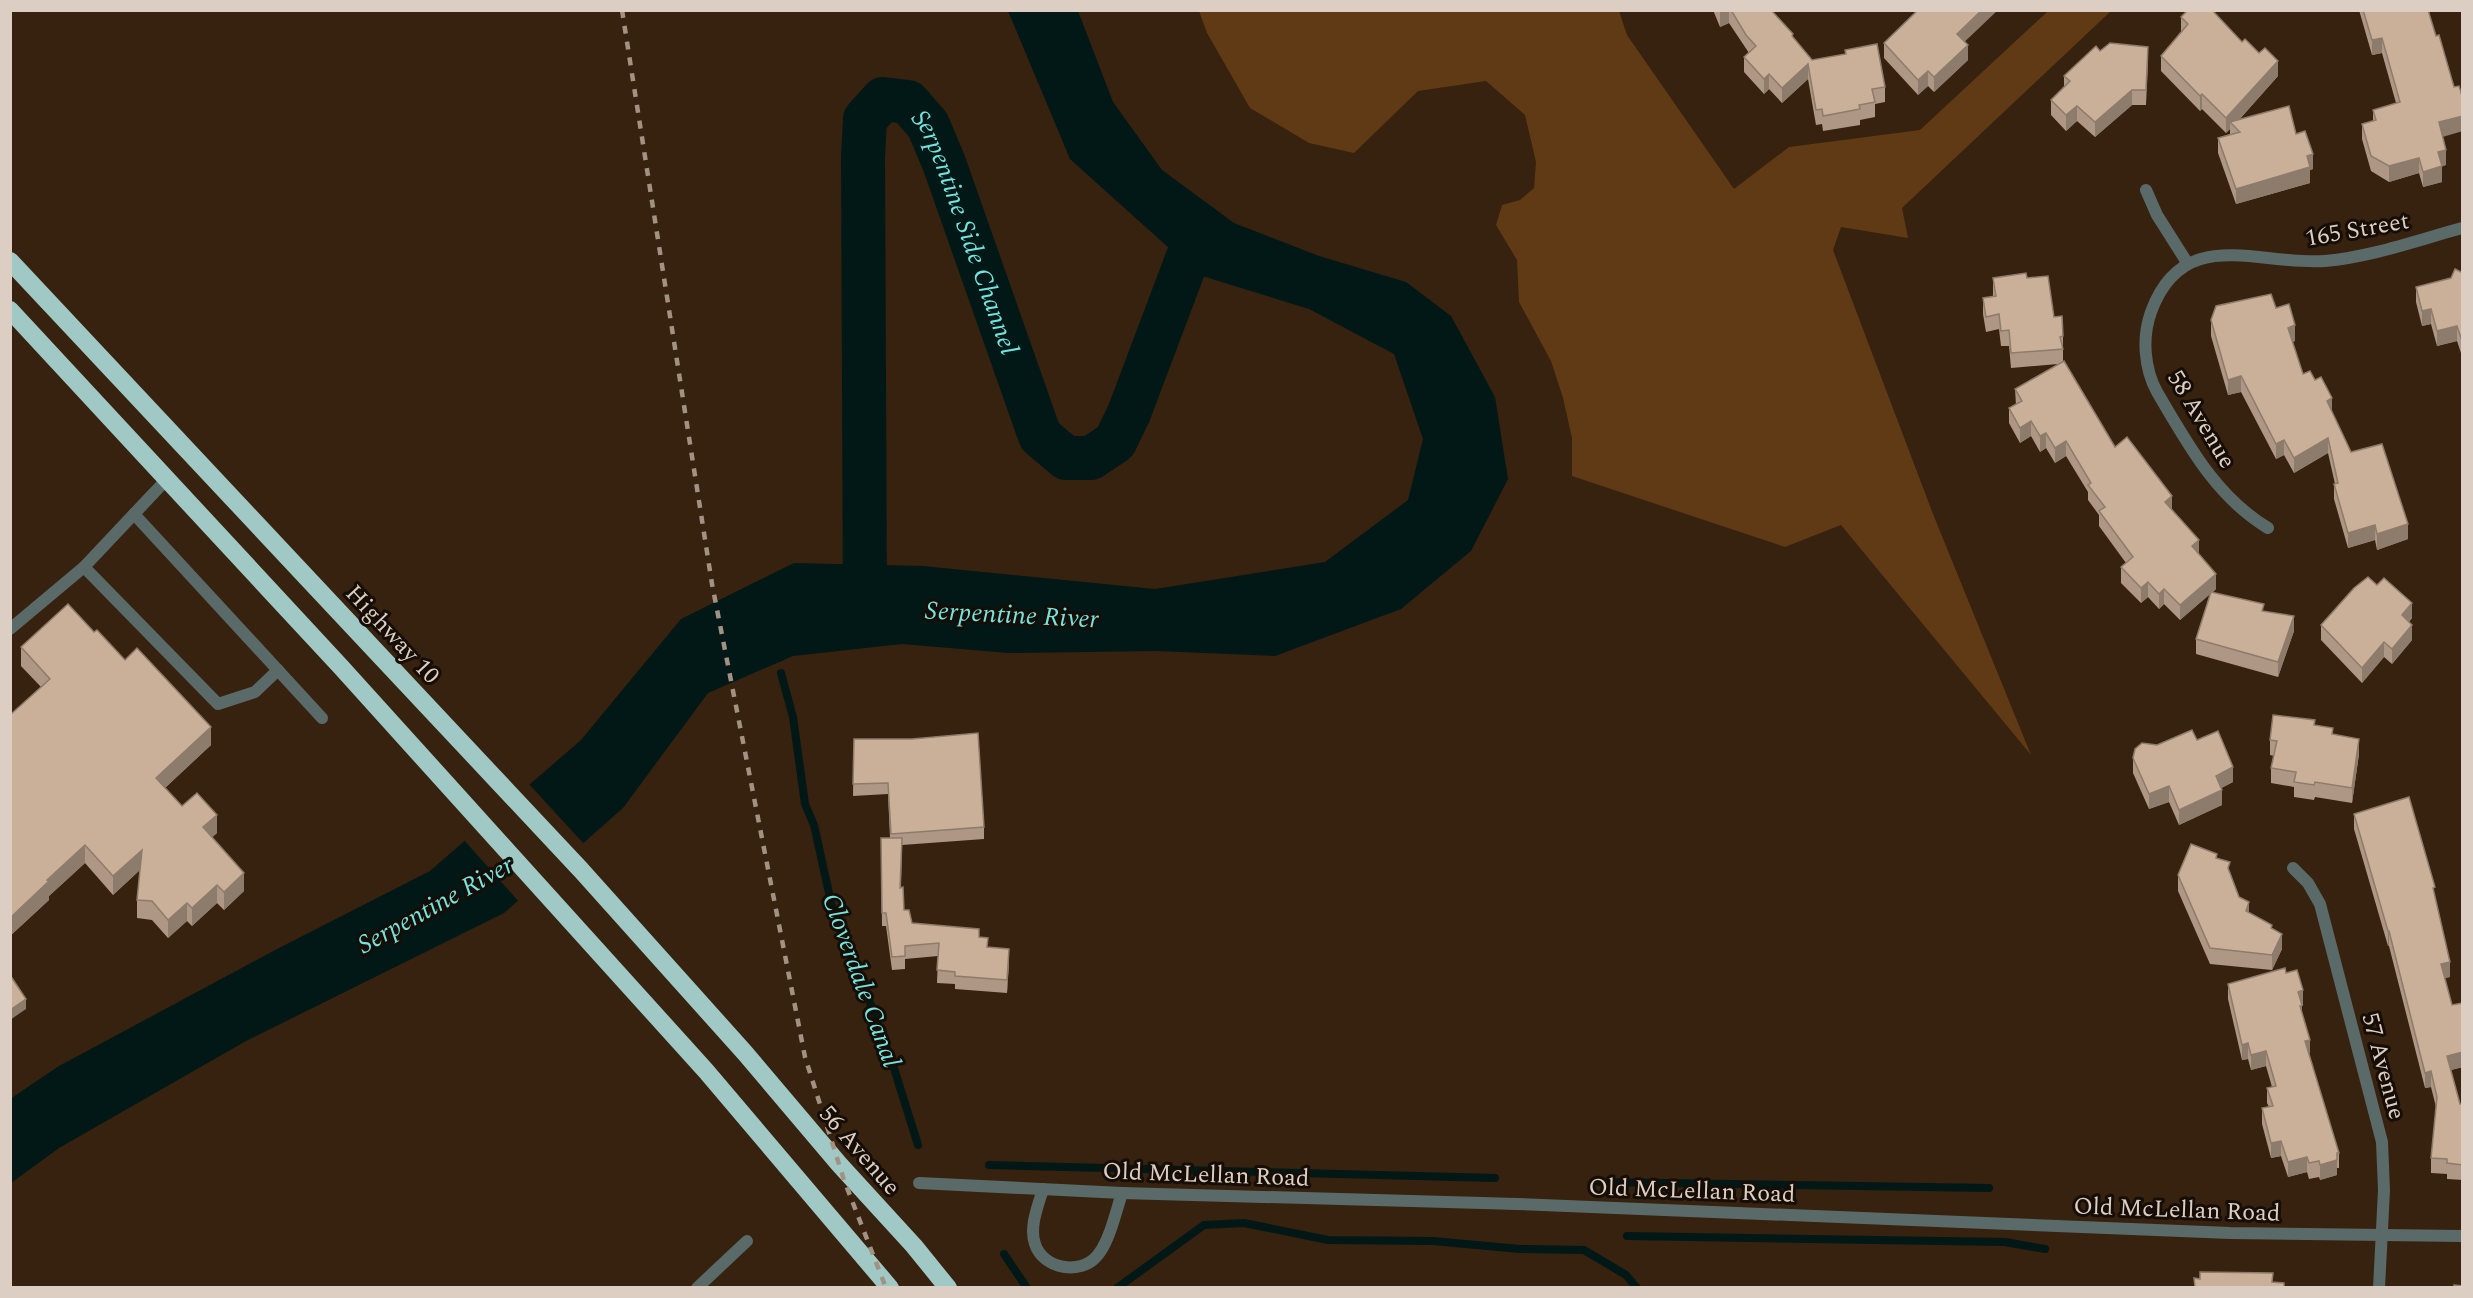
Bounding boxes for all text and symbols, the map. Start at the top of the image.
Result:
water label: Serpentine Side Channel [902,100,1029,361]
street label: 165 Street [2302,203,2412,257]
street label: 58 Avenue [2158,363,2245,476]
street label: Highway 10 [337,577,448,693]
water label: Serpentine River [924,590,1101,640]
water label: Serpentine River [350,845,522,964]
water label: Cloverdale Canal [811,888,911,1073]
street label: 57 Avenue [2352,1009,2415,1124]
street label: 56 Avenue [810,1098,909,1204]
street label: Old McLellan Road [1102,1153,1310,1197]
street label: Old McLellan Road [1588,1169,1796,1213]
street label: Old McLellan Road [2073,1188,2281,1232]

